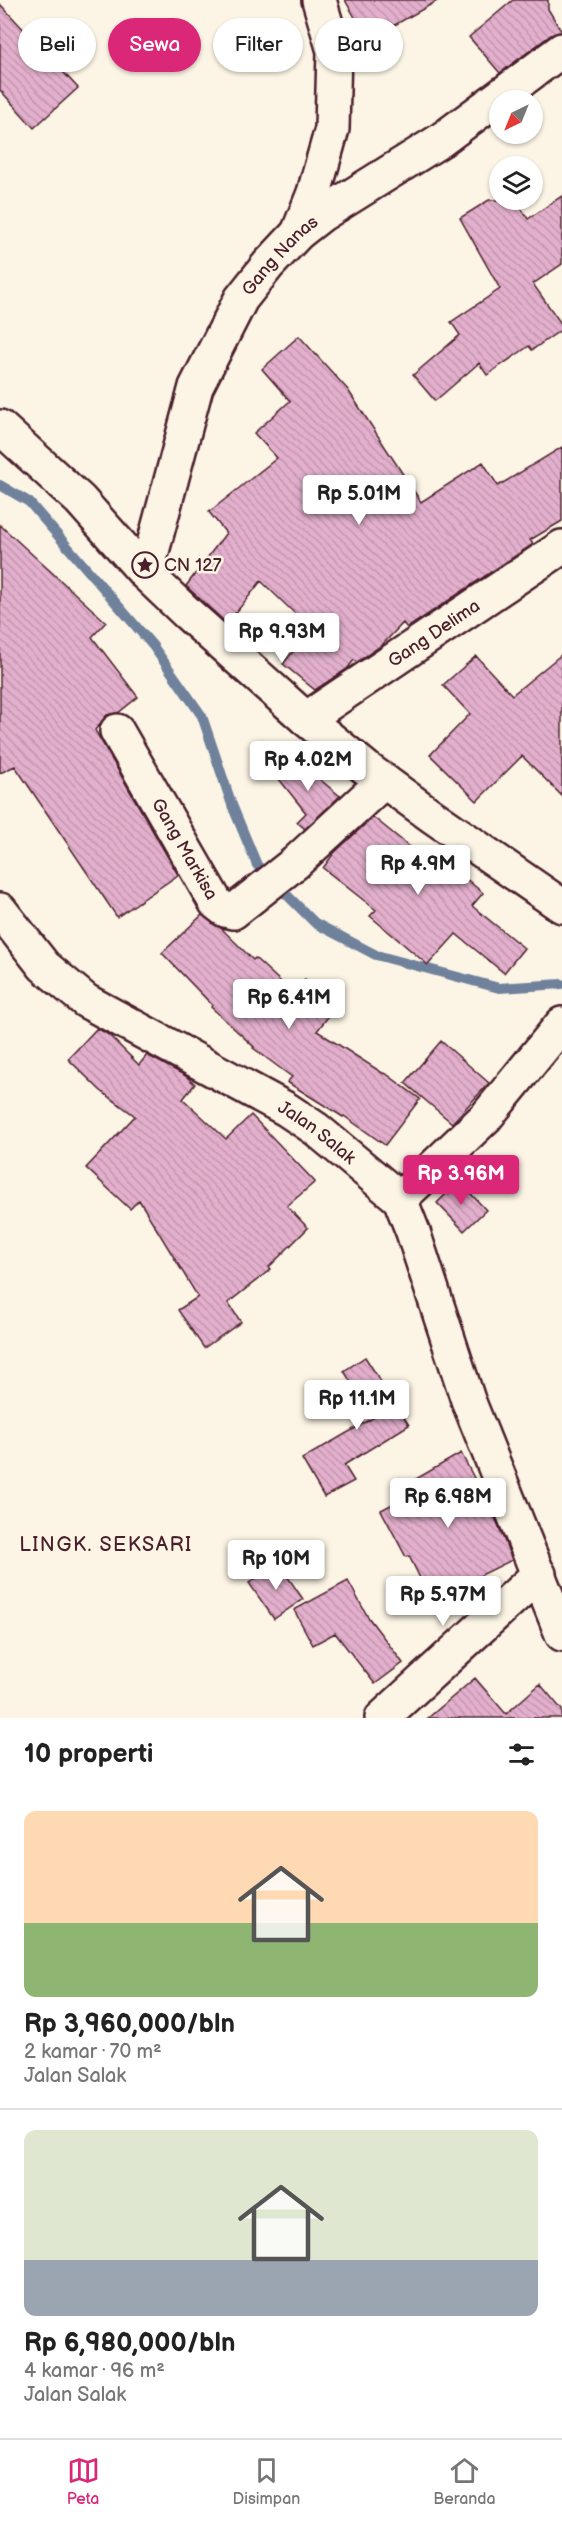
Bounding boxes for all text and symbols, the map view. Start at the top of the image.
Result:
chip: Beli [18,18,96,72]
chip: Sewa [108,18,201,72]
chip: Filter [213,18,303,72]
chip: Baru [315,18,403,72]
north arrow [489,90,543,144]
map controls [489,90,543,210]
button: layers [489,156,543,210]
street label: Gang Nanas [238,211,322,300]
pin: Rp 5.01M [297,475,421,526]
text: Rp 5.01M [317,482,401,506]
place icon: CN 127 [130,550,160,580]
place label: CN 127 [164,555,222,576]
street label: Gang Delima [384,595,484,672]
pin: Rp 9.93M [220,613,344,664]
text: Rp 9.93M [238,620,326,644]
pin: Rp 4.02M [246,741,370,792]
text: Rp 4.02M [264,748,352,772]
street label: Gang Markisa [147,795,222,904]
pin: Rp 4.9M [363,845,473,896]
text: Rp 4.9M [380,852,456,876]
pin: Rp 6.41M [227,979,351,1030]
text: Rp 6.41M [247,986,331,1010]
street label: Jalan Salak [274,1097,360,1169]
pin: Rp 3.96M [399,1155,523,1206]
text: Rp 3.96M [417,1162,505,1186]
pin: Rp 11.1M [295,1380,419,1431]
text: Rp 11.1M [318,1387,396,1411]
pin: Rp 6.98M [386,1478,510,1529]
text: Rp 6.98M [404,1485,492,1509]
district label: LINGK. SEKSARI [19,1533,193,1557]
pin: Rp 10M [227,1540,325,1591]
text: Rp 10M [242,1547,310,1571]
pin: Rp 5.97M [381,1576,505,1627]
text: Rp 5.97M [400,1583,486,1607]
icon: filters [505,1738,538,1771]
text: 10 properti [24,1739,153,1770]
icon: home [227,1850,335,1958]
text: Rp 3,960,000/bln [24,2009,235,2040]
text: 2 kamar · 70 m² [24,2040,162,2064]
text: Jalan Salak [24,2064,126,2088]
icon: home [227,2169,335,2277]
text: Rp 6,980,000/bln [24,2328,235,2359]
text: 4 kamar · 96 m² [24,2359,165,2383]
text: Jalan Salak [24,2383,126,2407]
tab: Peta [67,2454,100,2509]
tab: Disimpan [233,2454,300,2509]
tab: Beranda [433,2454,495,2509]

